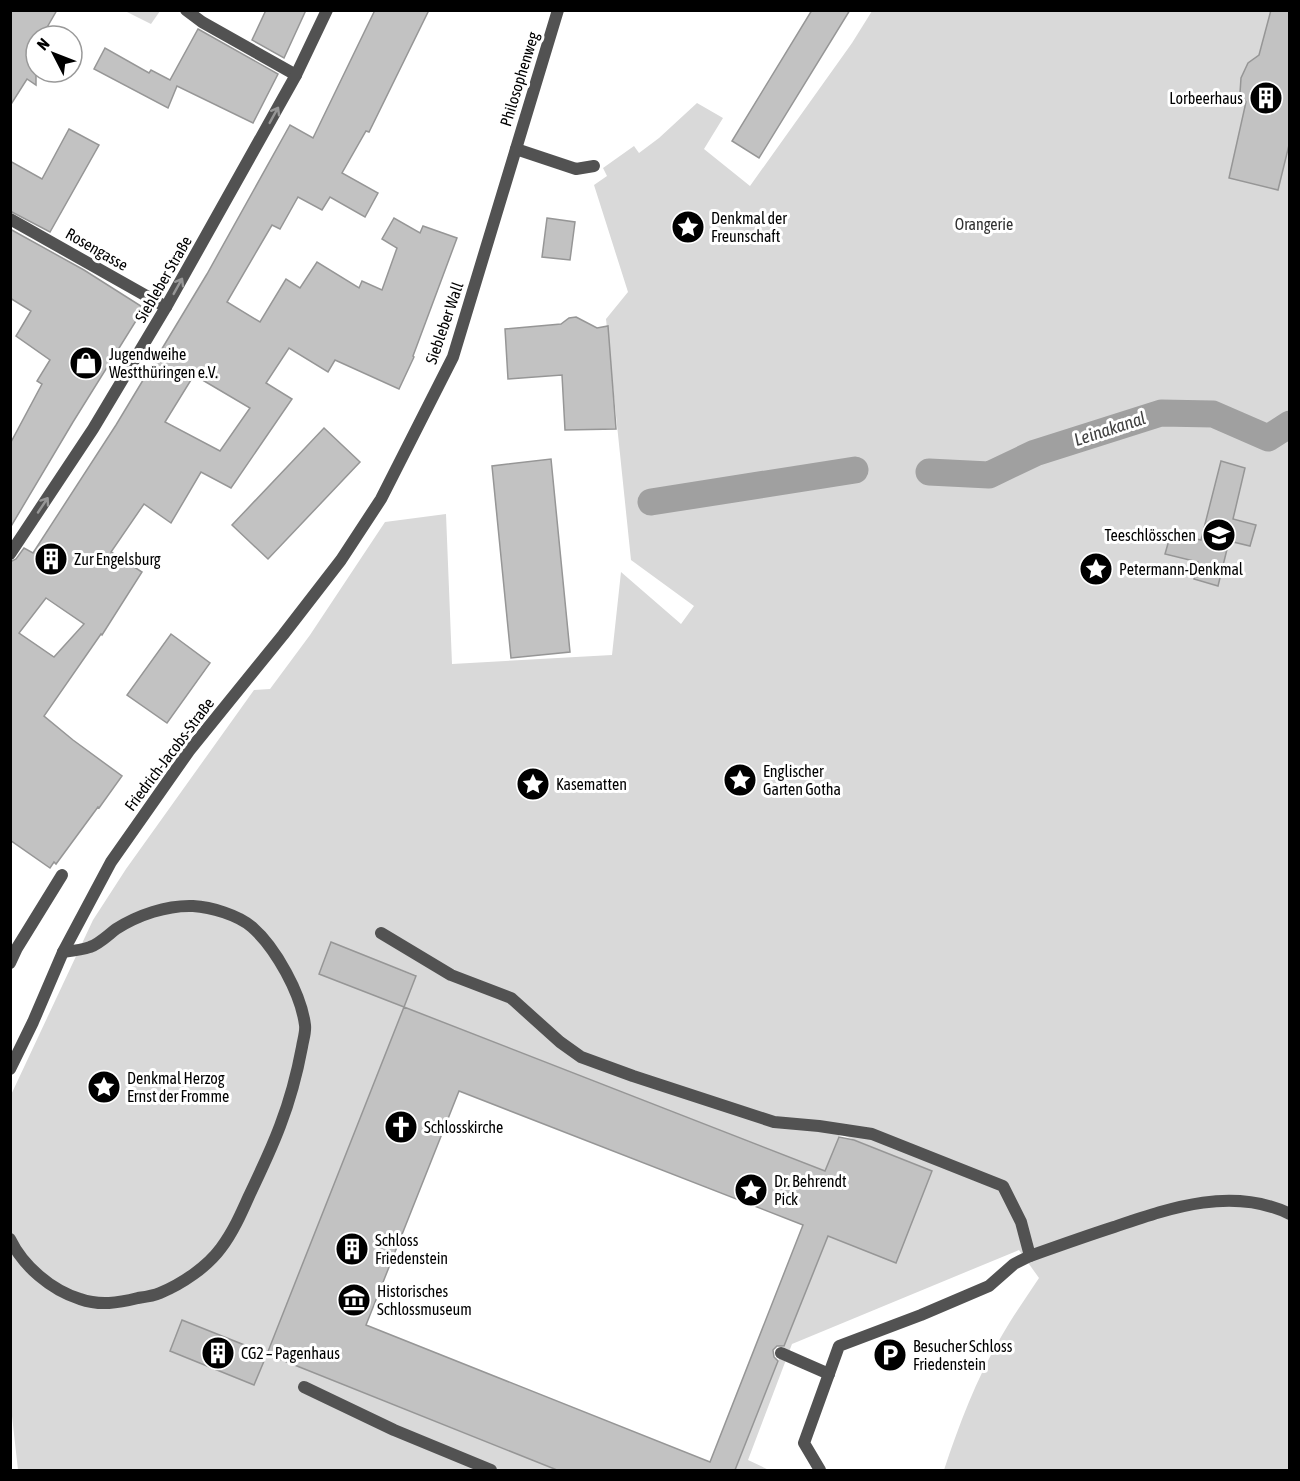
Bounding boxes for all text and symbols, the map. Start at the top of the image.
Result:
north arrow [24,24,84,84]
street label: Philosophenweg [496,29,543,129]
text: N [33,34,53,53]
building icon: Lorbeerhaus [1248,80,1284,116]
place label: Lorbeerhaus [1169,89,1243,107]
one-way arrow [269,107,280,125]
place icon: Denkmal der Freunschaft [670,209,706,245]
place label: Denkmal der Freunschaft [711,209,787,245]
park label: Orangerie [955,215,1013,234]
street label: Rosengasse [62,224,131,275]
street label: Siebleber Straße [131,233,195,325]
one-way arrow [173,277,184,295]
street label: Siebleber Wall [422,279,467,366]
shop icon: Jugendweihe Westthüringen e.V. [68,345,104,381]
place label: Jugendweihe Westthüringen e.V. [109,345,218,382]
water label: Leinakanal [1071,407,1148,450]
one-way arrow [37,497,49,514]
school or university icon: Teeschlösschen [1201,517,1237,553]
place label: Teeschlösschen [1105,526,1196,544]
building icon: Zur Engelsburg [33,541,69,577]
place label: Zur Engelsburg [74,550,161,569]
place icon: Petermann-Denkmal [1078,551,1114,587]
place label: Petermann-Denkmal [1119,560,1244,578]
street label: Friedrich-Jacobs-Straße [121,694,217,814]
place icon: Englischer Garten Gotha [722,762,758,798]
place label: Englischer Garten Gotha [763,762,841,798]
place icon: Kasematten [515,766,551,802]
place label: Kasematten [556,775,627,793]
place icon: Denkmal Herzog Ernst der Fromme [86,1069,122,1105]
place label: Denkmal Herzog Ernst der Fromme [127,1069,229,1105]
church icon: Schlosskirche [383,1109,419,1145]
place label: Schlosskirche [424,1118,503,1136]
place icon: Dr. Behrendt Pick [733,1172,769,1208]
place label: Dr. Behrendt Pick [774,1172,847,1208]
building icon: Schloss Friedenstein [334,1231,370,1267]
place label: Schloss Friedenstein [375,1231,448,1267]
museum icon: Historisches Schlossmuseum [336,1282,372,1318]
place label: Historisches Schlossmuseum [377,1282,472,1318]
building icon: CG2 – Pagenhaus [200,1335,236,1371]
parking icon: Besucher Schloss Friedenstein [872,1337,908,1373]
place label: Besucher Schloss Friedenstein [913,1337,1013,1373]
place label: CG2 – Pagenhaus [241,1344,340,1363]

